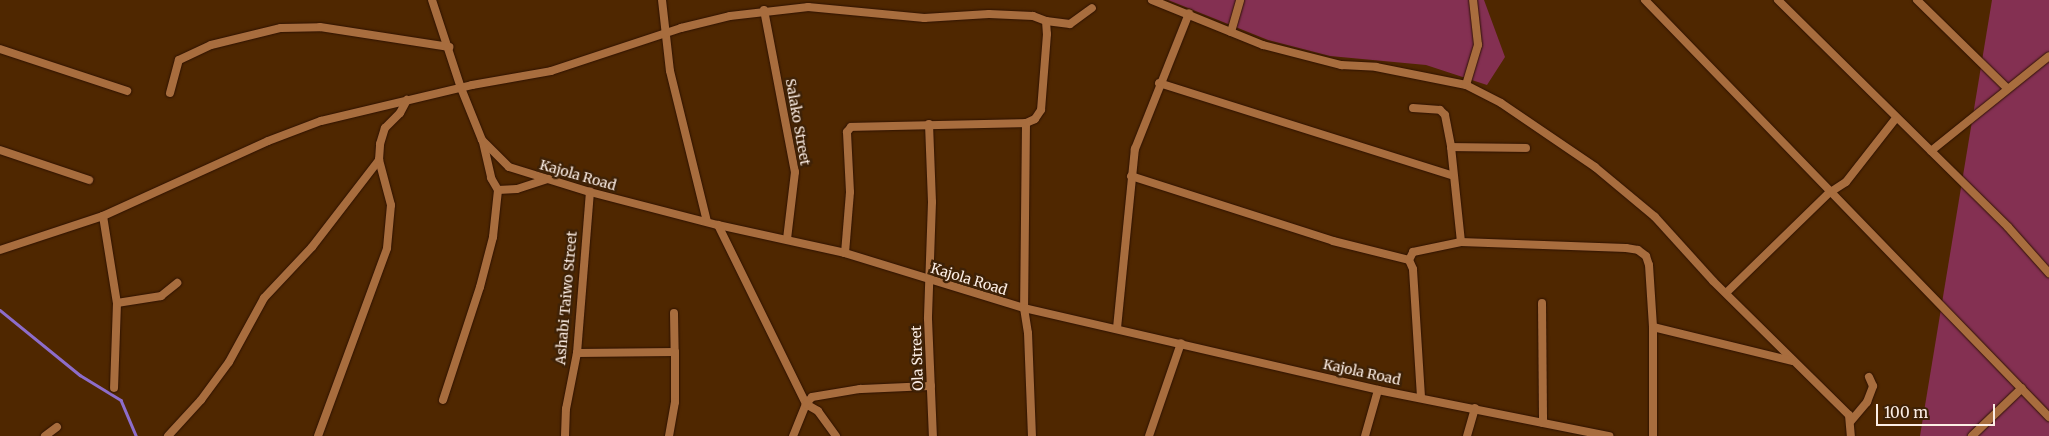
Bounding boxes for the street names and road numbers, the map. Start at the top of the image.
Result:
street label: Salako Street [782,77,814,167]
street label: Kajola Road [538,156,618,194]
street label: Ashabi Taiwo Street [552,230,580,366]
street label: Kajola Road [929,259,1009,299]
street label: Ola Street [907,325,927,391]
street label: Kajola Road [1322,356,1402,388]

